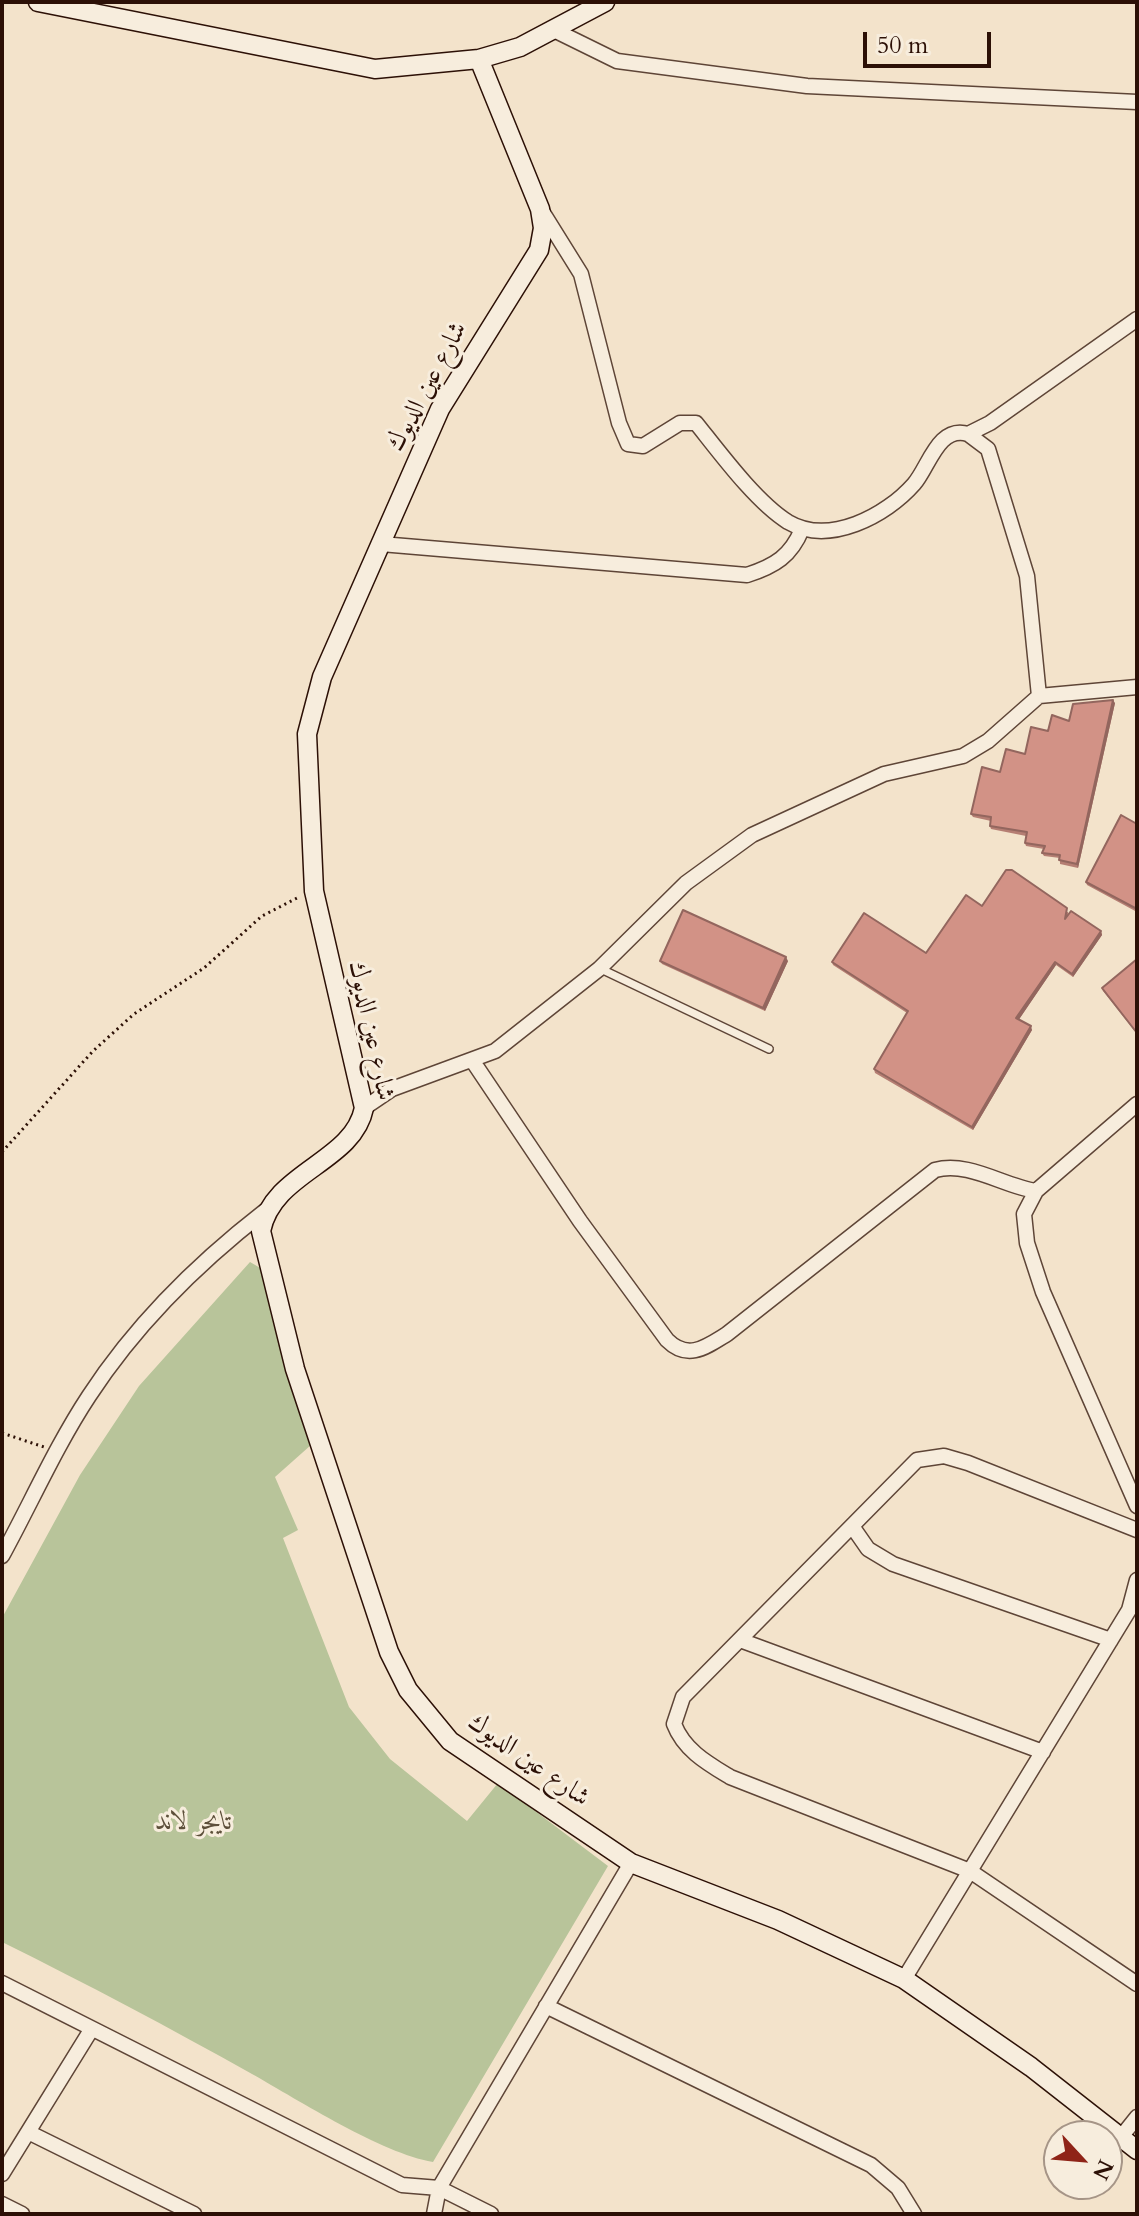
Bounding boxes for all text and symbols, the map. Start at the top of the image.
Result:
scale bar [867,16,995,66]
text: 50 m [877,29,928,62]
street label: شارع عين الديوك [381,317,475,457]
street label: شارع عين الديوك [340,958,400,1104]
street label: شارع عين الديوك [461,1708,595,1814]
park label: تايجر لاند [155,1807,233,1839]
north arrow [1043,2120,1123,2200]
text: N [1085,2154,1120,2185]

